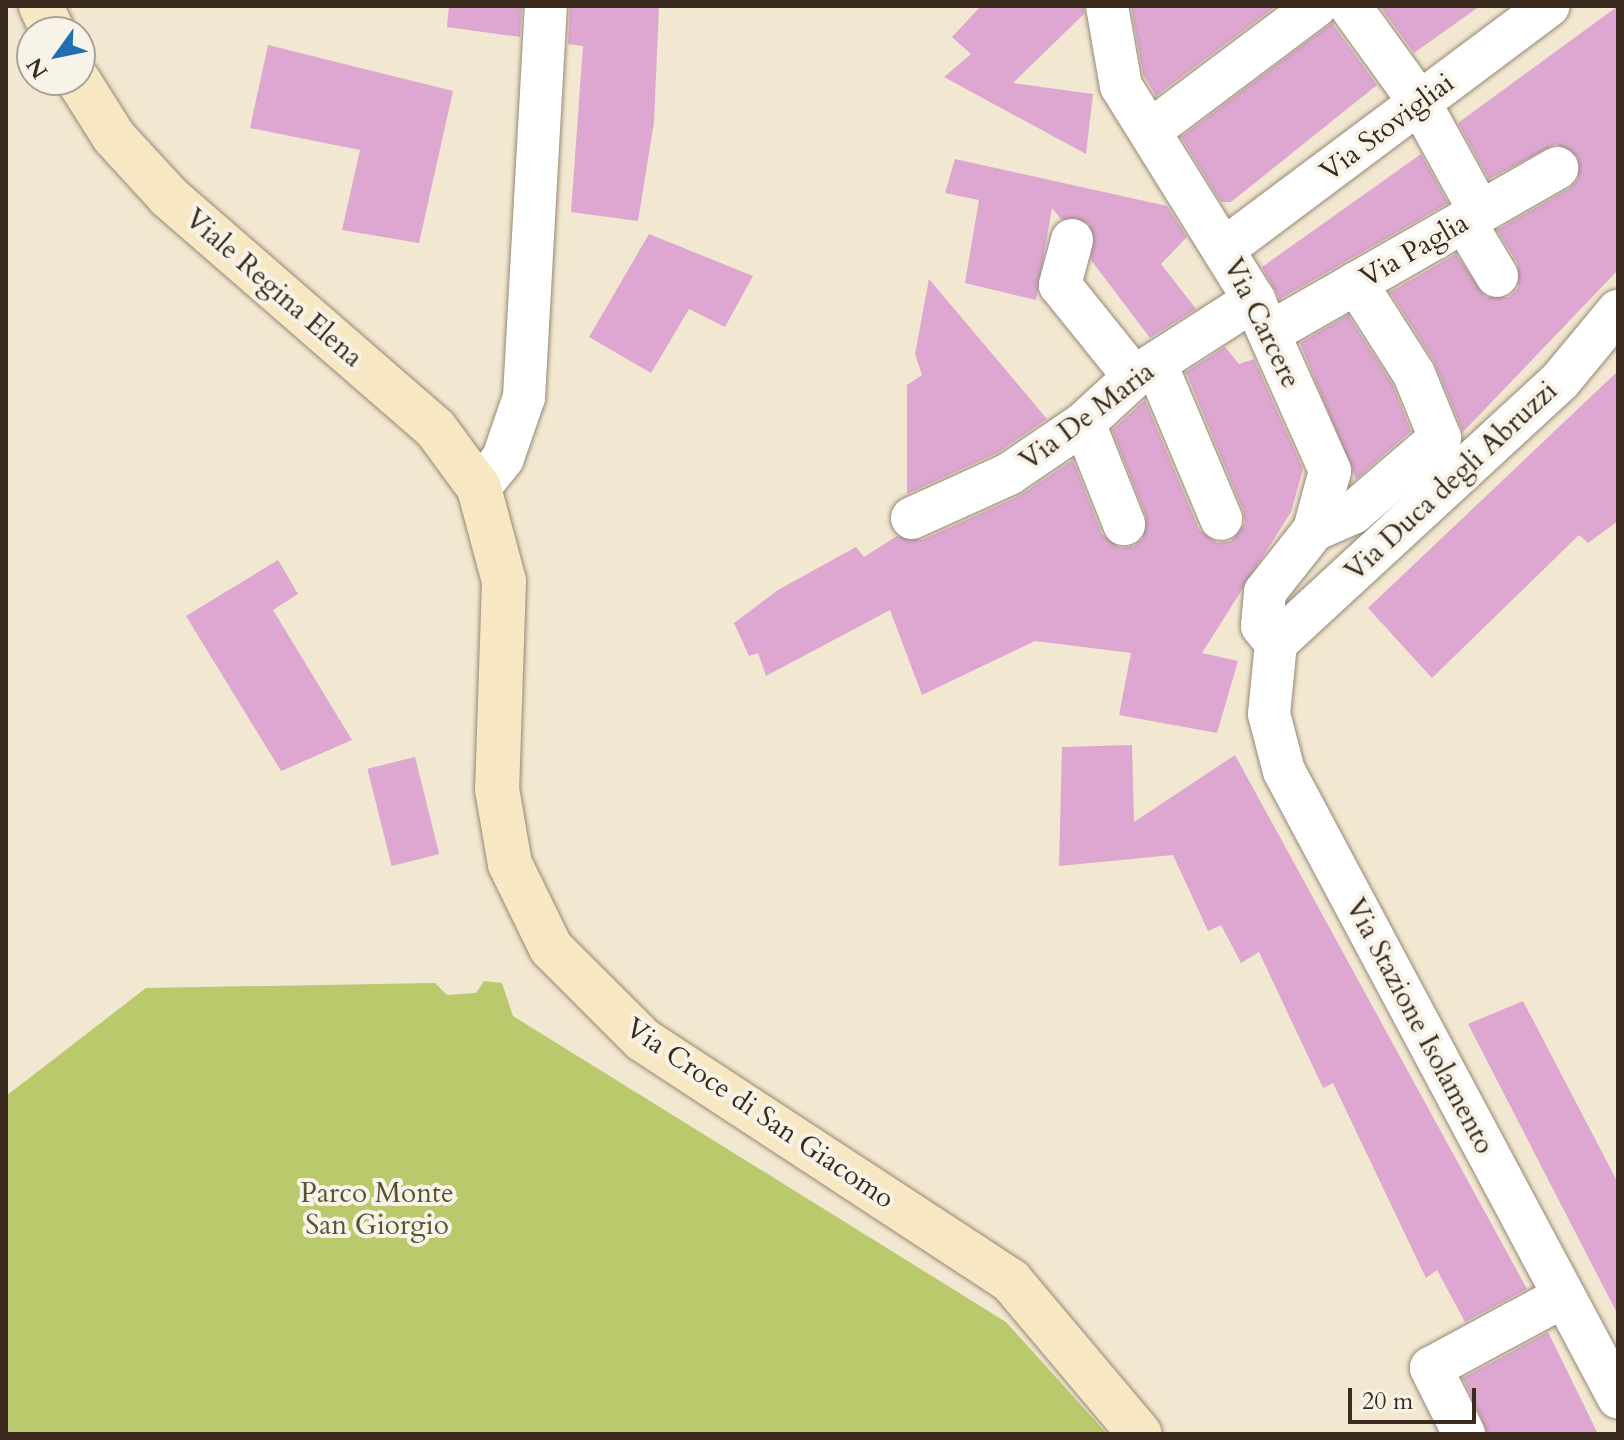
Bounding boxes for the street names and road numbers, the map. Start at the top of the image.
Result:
street label: Via Stovigliai [1313,66,1461,188]
street label: Viale Regina Elena [178,202,370,374]
street label: Via Paglia [1354,206,1474,294]
street label: Via Carcere [1216,253,1308,393]
street label: Via De Maria [1013,355,1161,477]
street label: Via Duca degli Abruzzi [1338,374,1564,588]
street label: Via Stazione Isolamento [1338,893,1502,1159]
street label: Via Croce di San Giacomo [619,1011,901,1215]

